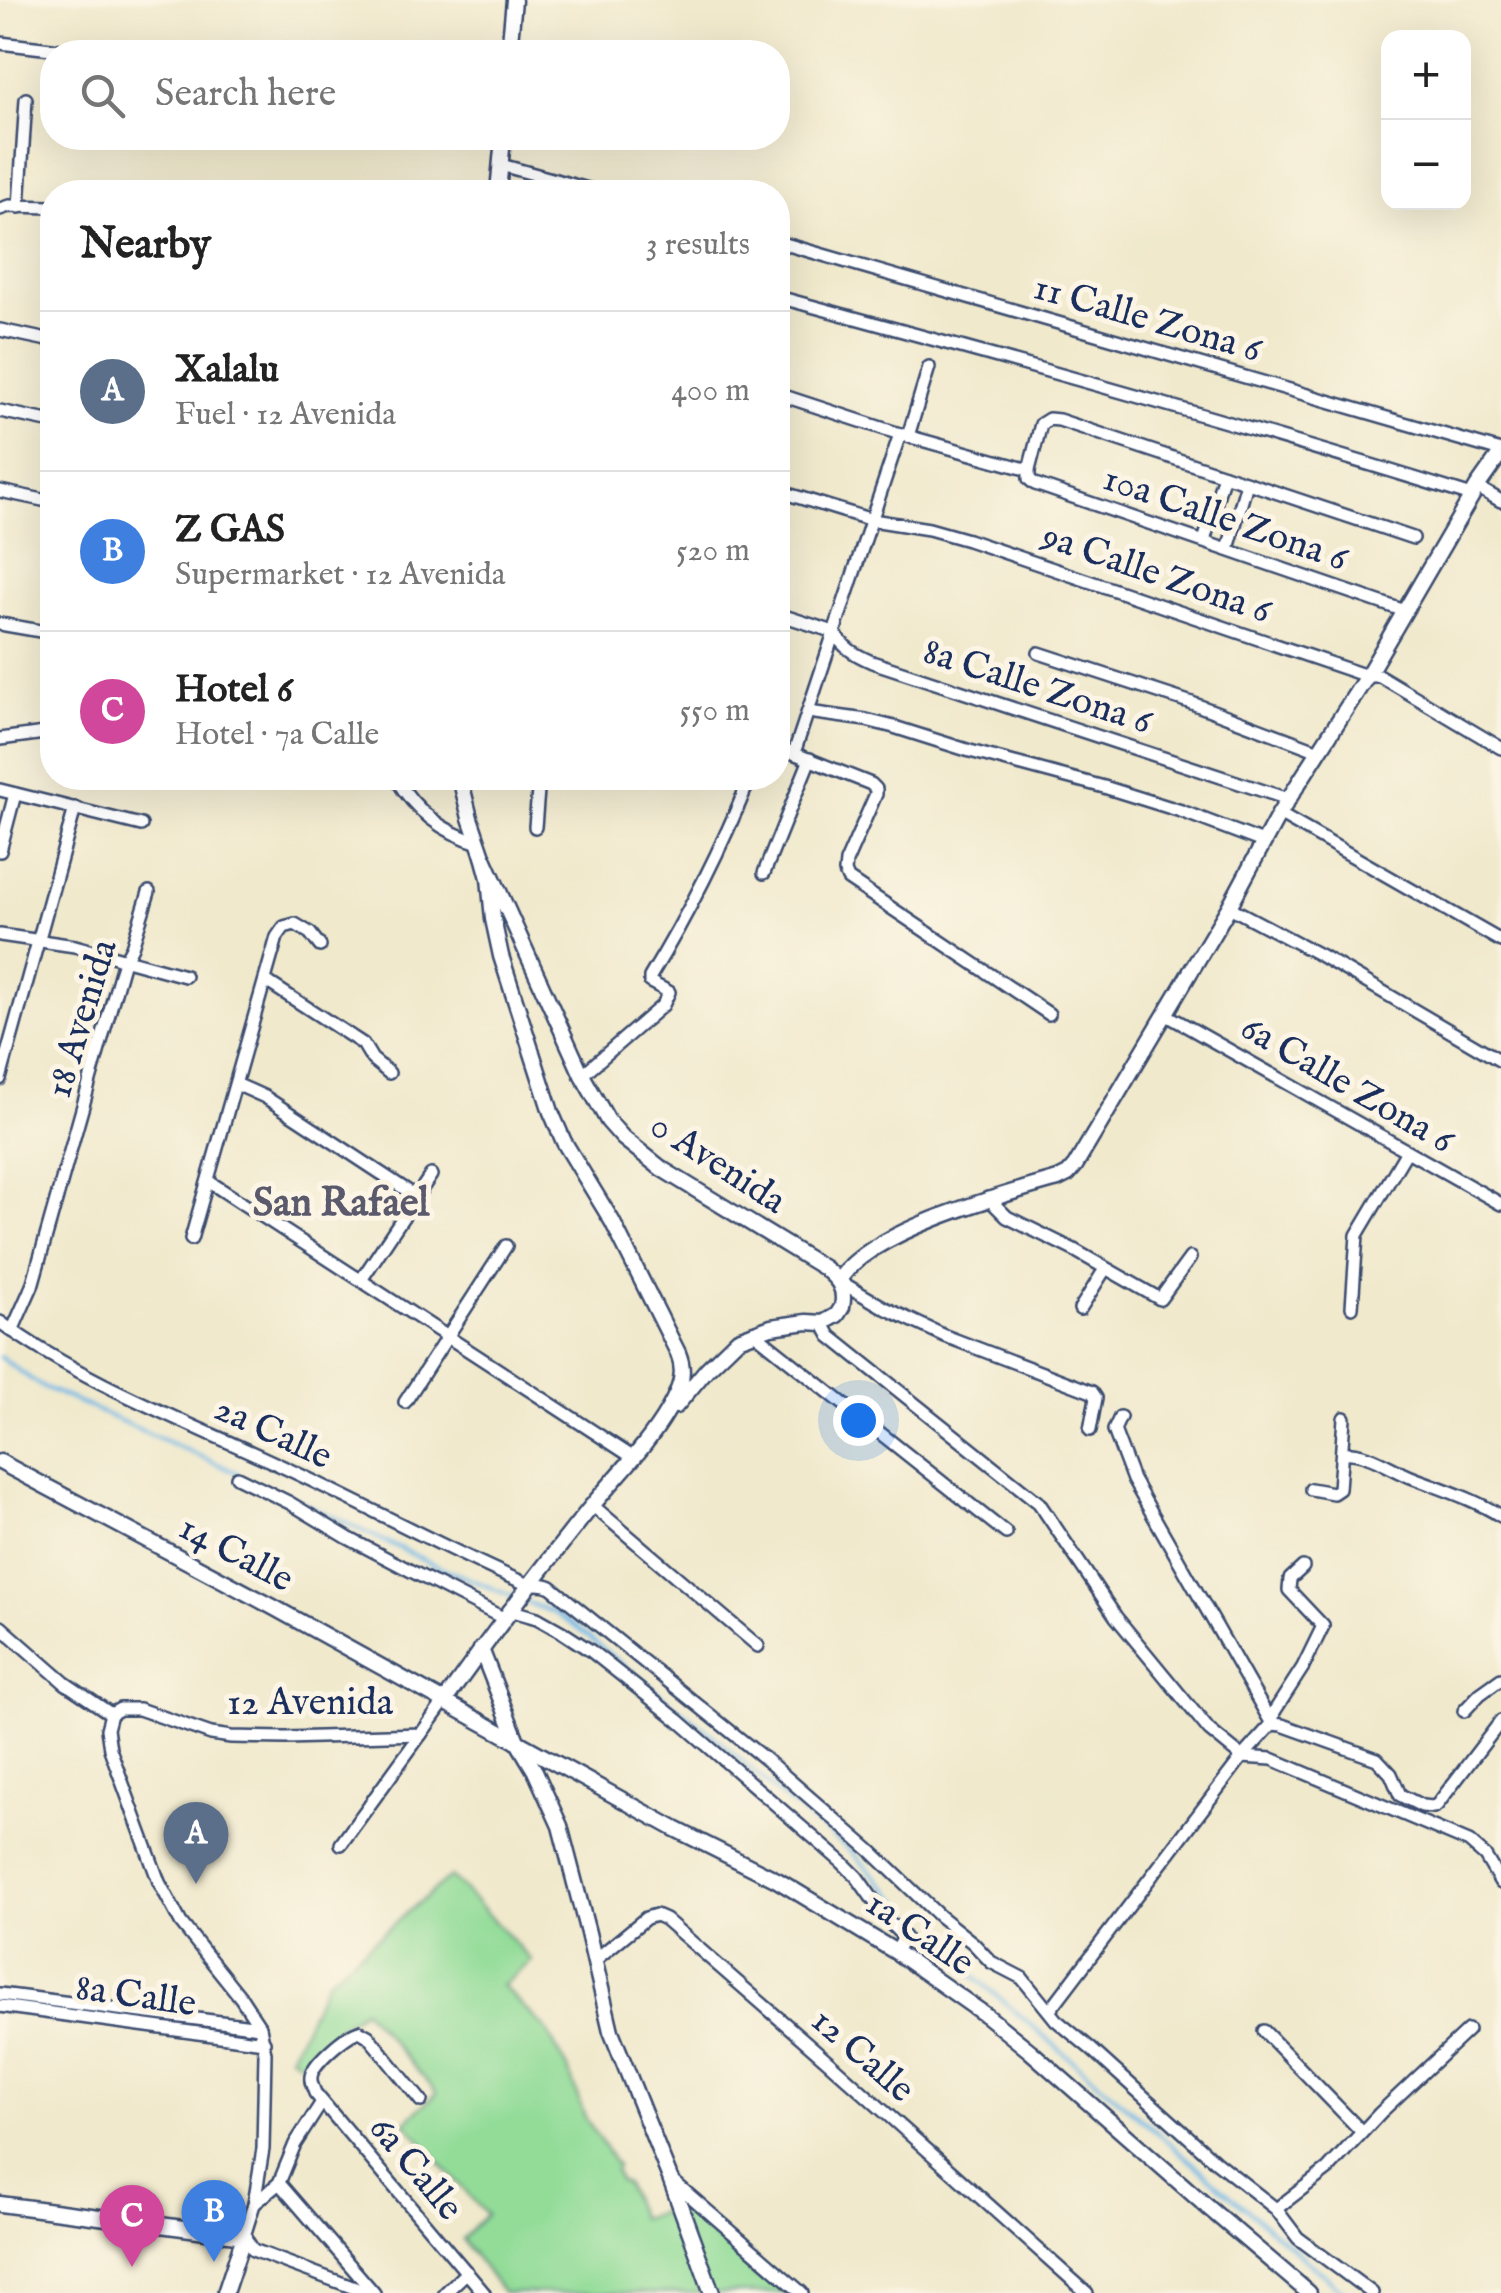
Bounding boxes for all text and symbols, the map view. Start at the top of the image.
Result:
map controls [1381,30,1471,210]
button: + [1381,30,1471,120]
search box [40,40,790,150]
icon: search [75,68,130,123]
text: Search here [155,71,336,119]
button: − [1381,120,1471,210]
text: Nearby [80,219,211,272]
text: 3 results [646,225,750,266]
street label: 11 Calle Zona 6 [1028,264,1267,376]
text: Xalalu [175,347,279,395]
text: A [102,371,123,412]
text: 400 m [671,371,750,412]
text: Fuel · 12 Avenida [175,395,396,436]
street label: 10a Calle Zona 6 [1097,456,1354,584]
text: Z GAS [175,507,285,555]
street label: 9a Calle Zona 6 [1034,513,1278,637]
text: B [102,531,123,572]
text: 520 m [676,531,750,572]
text: Supermarket · 12 Avenida [175,555,506,596]
street label: 8a Calle Zona 6 [917,628,1158,748]
text: Hotel 6 [175,667,293,715]
text: C [101,691,124,732]
text: 550 m [680,691,750,732]
text: Hotel · 7a Calle [175,715,379,756]
street label: 18 Avenida [36,933,130,1104]
street label: 6a Calle Zona 6 [1231,1005,1463,1167]
street label: 0 Avenida [640,1103,795,1227]
district label: San Rafael [253,1179,430,1230]
street label: 2a Calle [206,1386,339,1482]
your location [833,1395,884,1446]
street label: 14 Calle [170,1505,301,1605]
street label: 12 Avenida [227,1680,394,1728]
pin: A [164,1802,228,1884]
street label: 1a Calle [856,1881,983,1988]
street label: 8a Calle [72,1965,199,2029]
street label: 12 Calle [800,1998,924,2114]
street label: 6a Calle [357,2107,472,2231]
pin: B [182,2180,246,2262]
pin: C [100,2184,164,2267]

